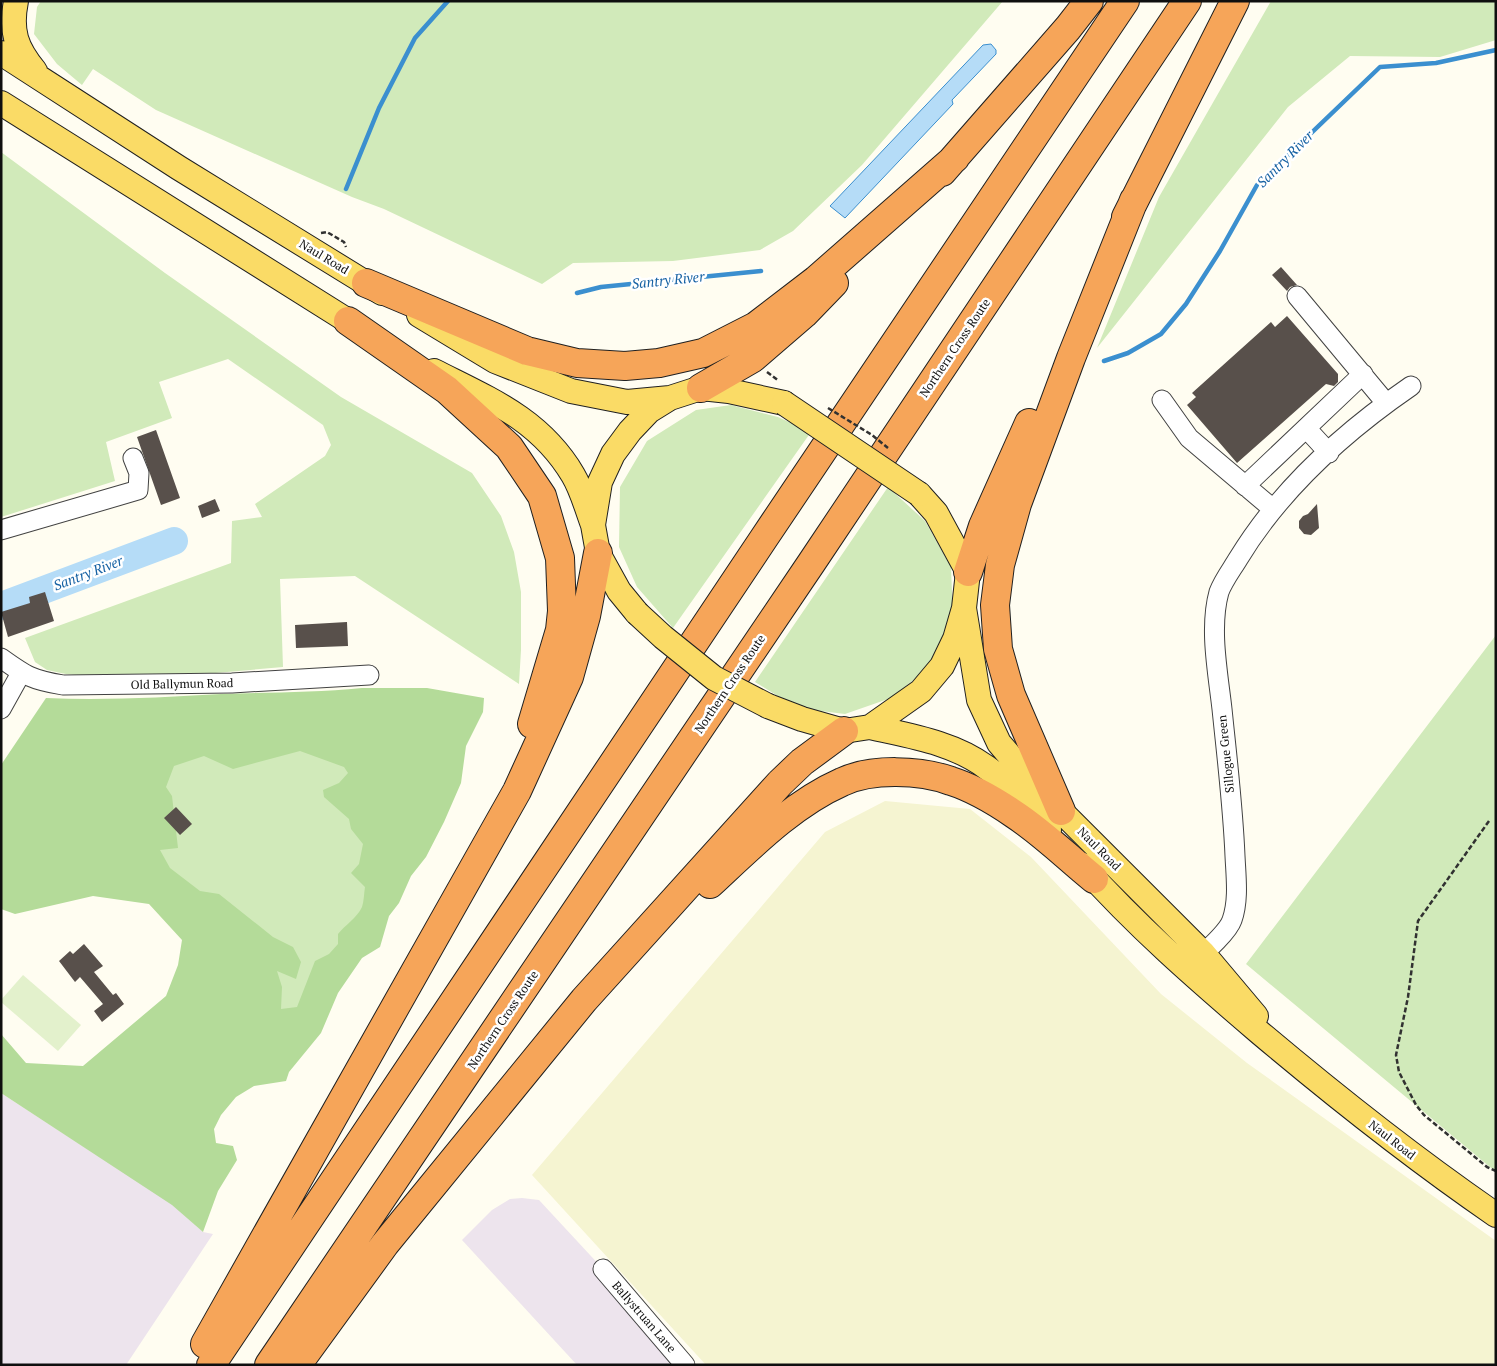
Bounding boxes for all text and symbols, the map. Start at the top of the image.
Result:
water label: Santry River [1252,126,1318,191]
street label: Naul Road [297,236,352,277]
water label: Santry River [631,266,706,293]
street label: Northern Cross Route [916,295,993,400]
water label: Santry River [50,550,126,594]
street label: Northern Cross Route [691,631,768,736]
street label: Old Ballymun Road [130,675,234,692]
street label: Sillogue Green [1214,714,1237,794]
street label: Naul Road [1075,824,1124,874]
street label: Northern Cross Route [464,967,541,1072]
street label: Naul Road [1366,1117,1419,1163]
street label: Ballystruan Lane [609,1278,679,1355]

